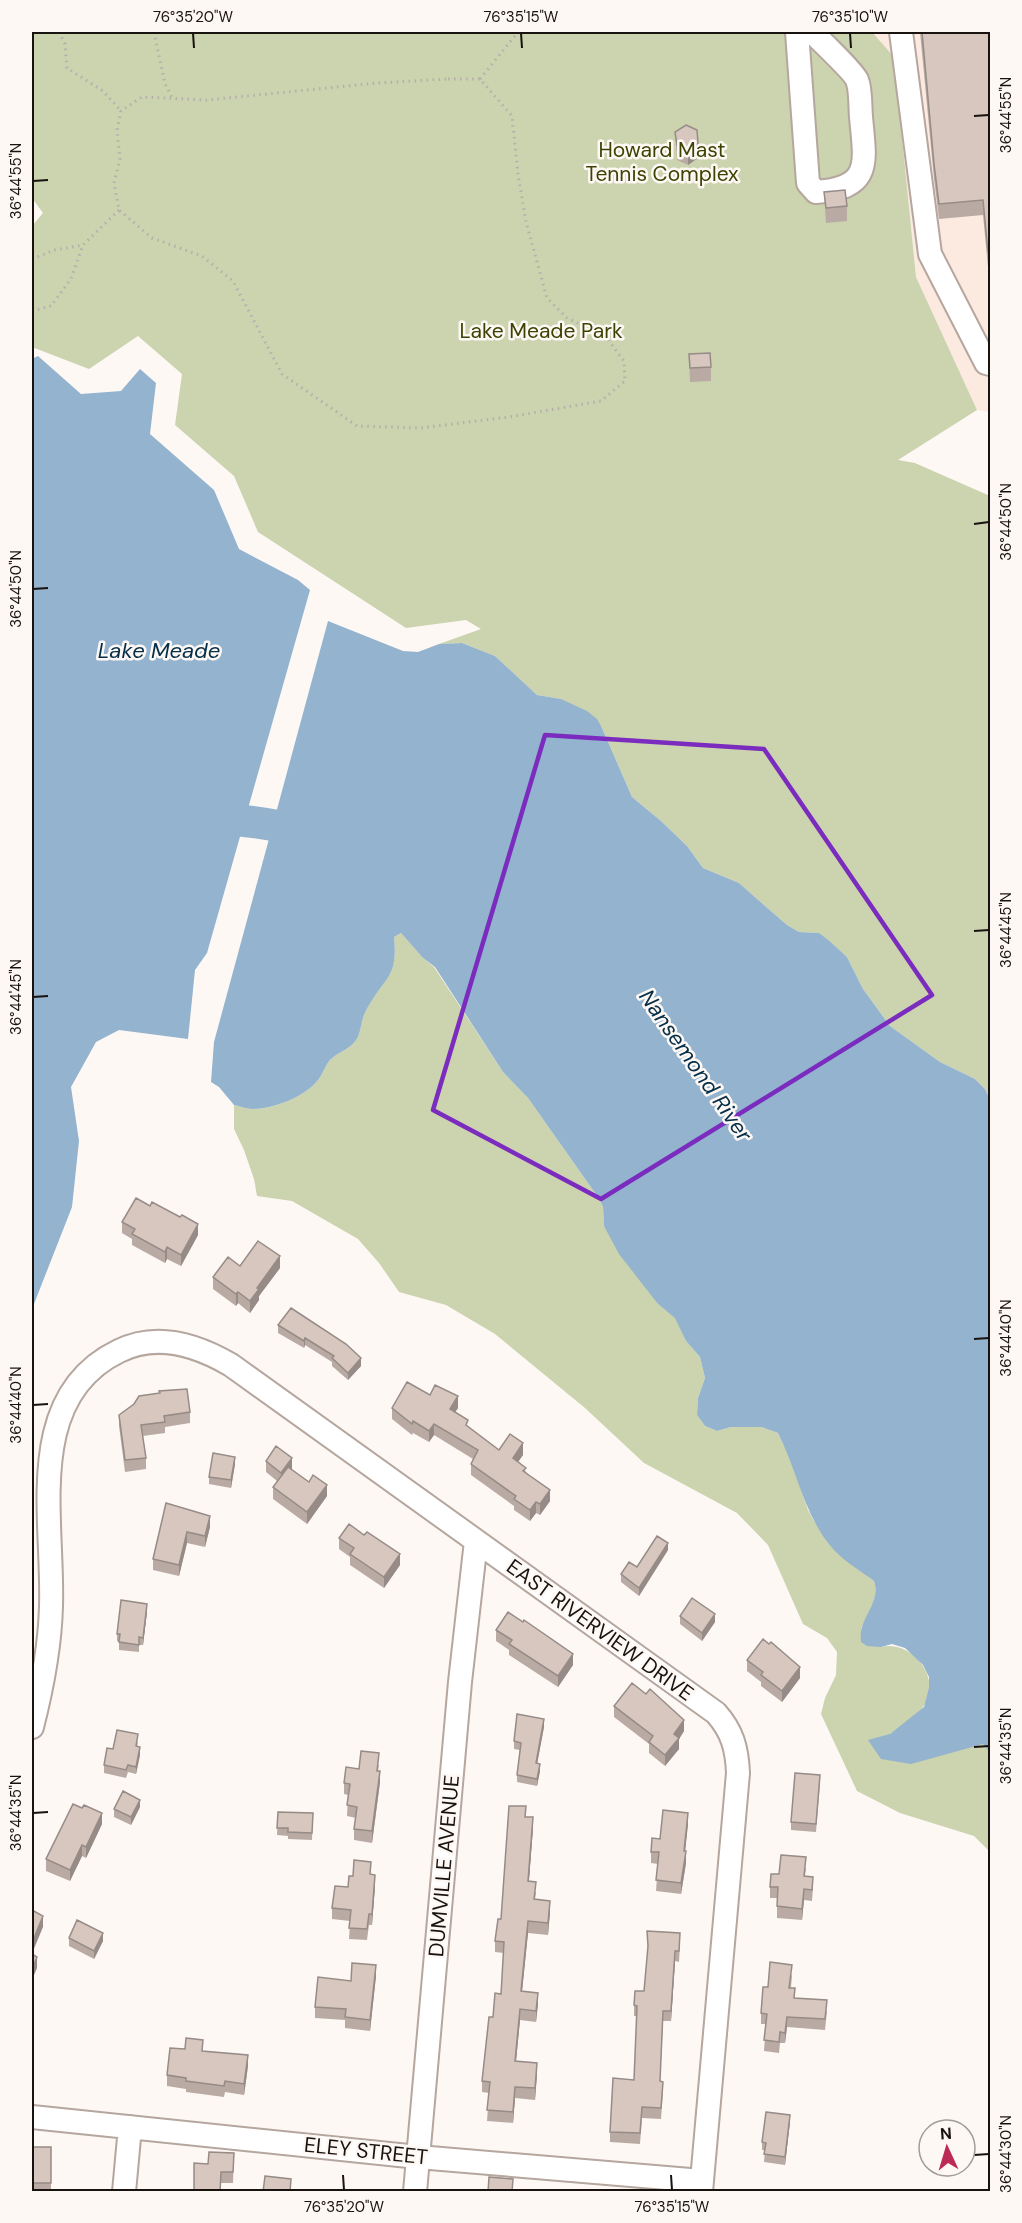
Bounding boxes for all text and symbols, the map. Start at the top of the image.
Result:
text: 76°35'20"W [153,7,233,27]
text: 76°35'15"W [484,7,559,27]
text: 76°35'10"W [812,7,889,27]
text: 36°44'55"N [996,77,1016,153]
park label: Howard Mast Tennis Complex [585,136,739,188]
text: 36°44'55"N [6,143,26,219]
park label: Lake Meade Park [459,317,623,345]
text: 36°44'50"N [996,483,1016,561]
text: 36°44'50"N [6,550,26,628]
water label: Lake Meade [98,636,220,665]
text: 36°44'45"N [996,892,1016,968]
text: 36°44'45"N [6,959,26,1035]
water label: Nansemond River [632,984,759,1148]
text: 36°44'40"N [996,1299,1016,1377]
text: 36°44'40"N [6,1366,26,1444]
street label: EAST RIVERVIEW DRIVE [501,1553,699,1707]
text: 36°44'35"N [996,1708,1016,1784]
street label: DUMVILLE AVENUE [422,1774,466,1958]
text: 36°44'35"N [6,1775,26,1851]
text: 36°44'30"N [996,2115,1016,2193]
north arrow [917,2118,977,2178]
text: N [939,2123,953,2144]
street label: ELEY STREET [303,2131,429,2171]
text: 76°35'20"W [304,2197,384,2217]
text: 76°35'15"W [635,2197,710,2217]

